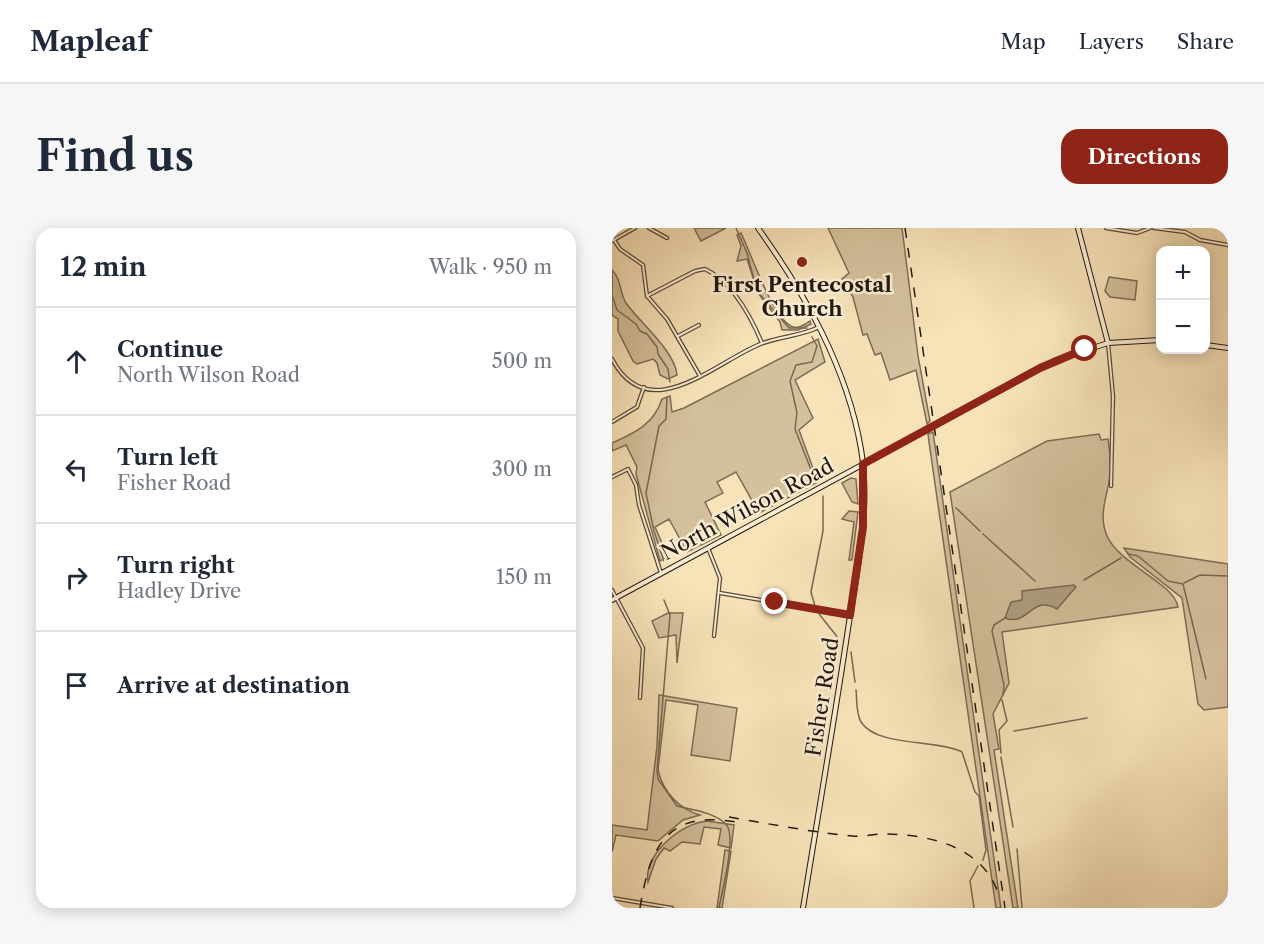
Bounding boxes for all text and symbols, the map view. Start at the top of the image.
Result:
text: Mapleaf [30,24,149,58]
text: Map [1001,29,1046,54]
text: Layers [1079,29,1144,54]
text: Share [1177,29,1234,54]
button: Directions [1061,129,1228,184]
text: Find us [36,130,194,182]
map controls [1156,246,1210,354]
button: + [1156,246,1210,300]
text: 12 min [60,251,147,283]
text: Walk · 950 m [429,255,552,279]
marker: First Pentecostal Church [795,255,809,269]
place label: First Pentecostal Church [712,272,892,321]
button: − [1156,300,1210,354]
route start [1071,335,1097,361]
text: Continue [117,336,223,363]
icon: ahead [60,345,93,378]
text: 500 m [492,349,552,373]
text: North Wilson Road [117,363,300,387]
text: Turn left [117,444,218,471]
icon: left [60,453,93,486]
street label: North Wilson Road [656,453,838,565]
text: 300 m [492,457,552,481]
text: Fisher Road [117,471,231,495]
text: Turn right [117,552,235,579]
icon: right [60,561,93,594]
text: 150 m [496,565,552,589]
text: Hadley Drive [117,579,241,603]
route end [761,588,787,614]
street label: Fisher Road [800,636,844,758]
icon: arrive [60,669,93,702]
text: Arrive at destination [117,672,350,699]

